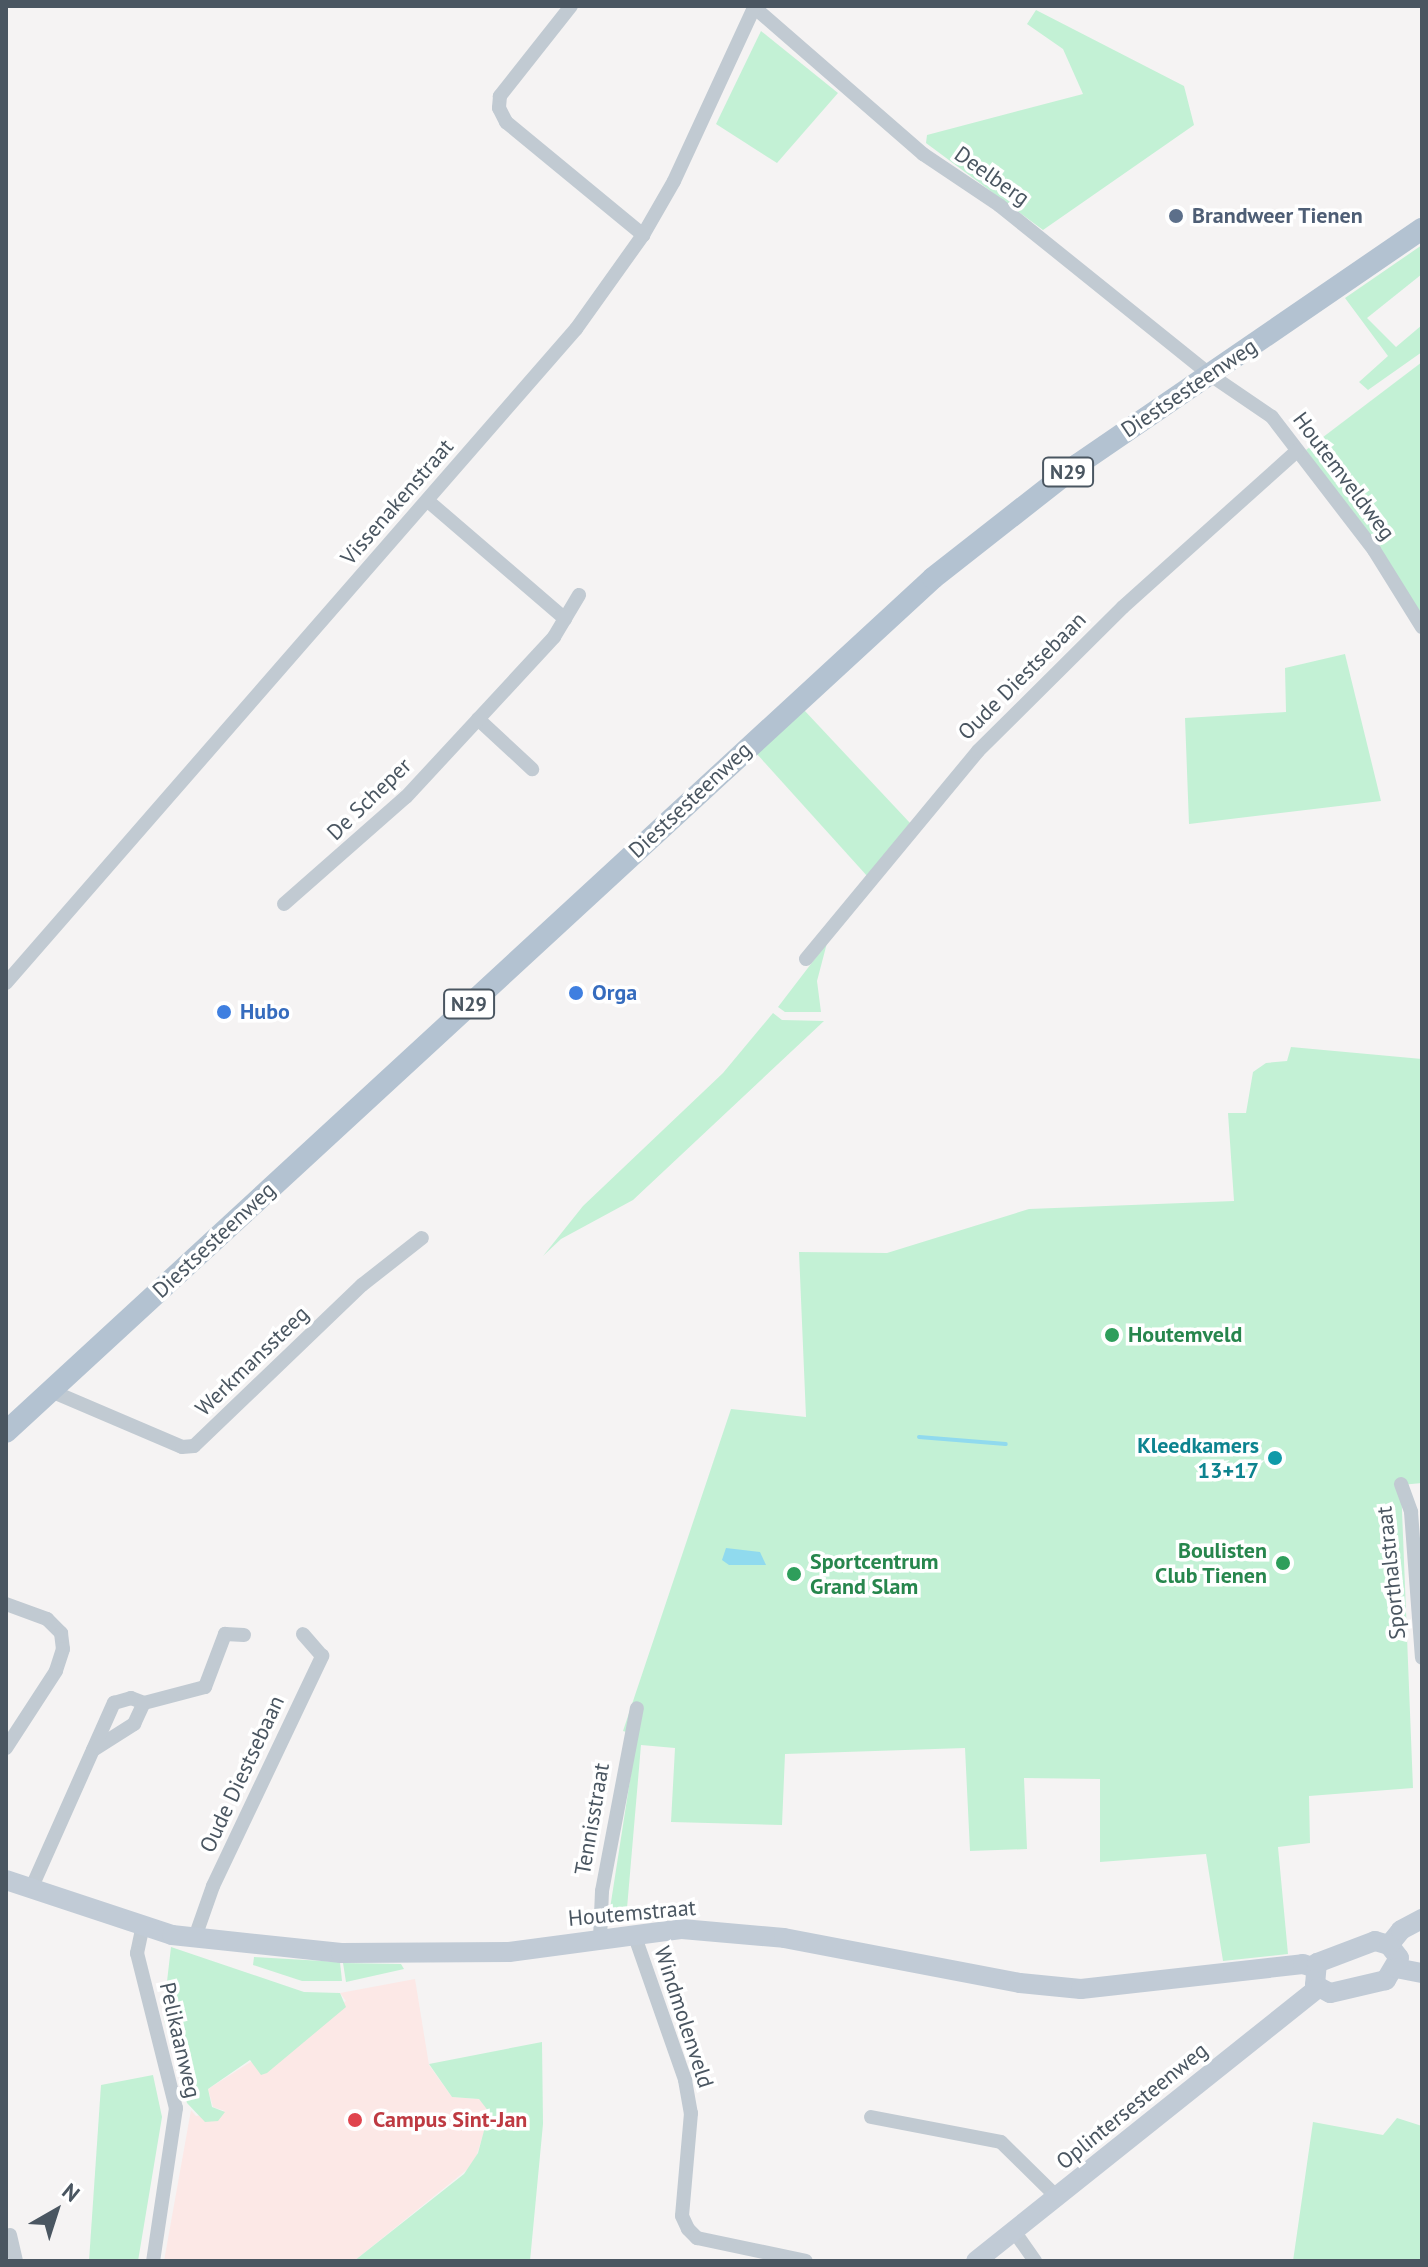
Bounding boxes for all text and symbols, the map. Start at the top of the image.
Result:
street label: Deelberg [950,141,1034,211]
place label: Brandweer Tienen [1192,203,1363,229]
marker: Brandweer Tienen [1167,207,1185,225]
street label: Diestsesteenweg [1116,333,1262,443]
street label: Houtemveldweg [1287,407,1401,545]
street label: Vissenakenstraat [335,434,459,570]
road number: N29 [1042,456,1094,488]
street label: Oude Diestsebaan [953,607,1091,745]
street label: Diestsesteenweg [623,736,757,864]
street label: De Scheper [321,752,417,846]
place label: Orga [592,980,637,1006]
marker: Orga [567,984,585,1002]
road number: N29 [443,988,495,1020]
place label: Hubo [240,999,290,1025]
marker: Hubo [215,1003,233,1021]
street label: Diestsesteenweg [147,1176,281,1304]
street label: Werkmanssteeg [190,1301,314,1421]
place label: Houtemveld [1128,1322,1242,1348]
marker: Houtemveld [1103,1326,1121,1344]
place label: Kleedkamers 13+17 [1137,1432,1259,1484]
marker: Kleedkamers 13+17 [1266,1449,1284,1467]
street label: Sporthalstraat [1371,1505,1411,1641]
place label: Boulisten Club Tienen [1154,1537,1267,1588]
place label: Sportcentrum Grand Slam [810,1548,939,1600]
marker: Boulisten Club Tienen [1274,1554,1292,1572]
marker: Sportcentrum Grand Slam [785,1565,803,1583]
street label: Oude Diestsebaan [194,1691,290,1857]
street label: Tennisstraat [569,1761,615,1877]
street label: Houtemstraat [567,1894,697,1932]
street label: Windmolenveld [649,1943,719,2091]
street label: Pelikaanweg [154,1980,206,2100]
street label: Oplintersesteenweg [1051,2037,1213,2175]
place label: Campus Sint-Jan [373,2107,527,2133]
marker: Campus Sint-Jan [344,2109,366,2131]
north arrow [16,2171,96,2251]
text: N [57,2177,86,2208]

